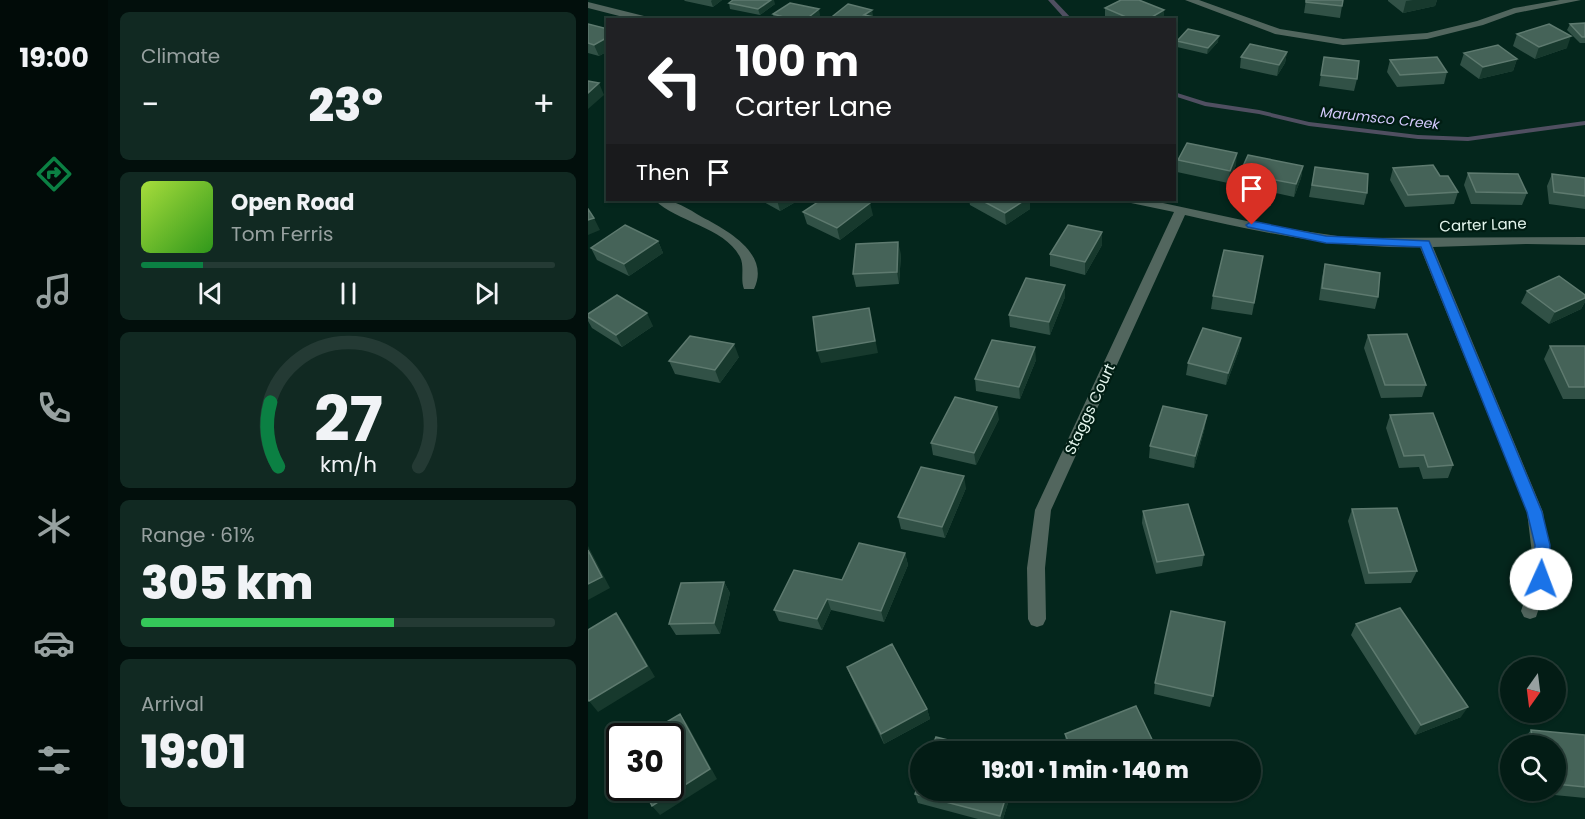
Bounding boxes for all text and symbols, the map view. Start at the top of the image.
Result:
text: 100 m [735,32,859,91]
text: 19:00 [19,39,89,76]
text: Climate [141,42,220,70]
icon: left [636,42,714,120]
text: 23° [308,74,383,137]
text: − [141,81,159,128]
text: + [532,81,555,128]
text: Carter Lane [735,88,892,125]
water label: Marumsco Creek [1319,102,1441,134]
icon: directions [33,153,75,195]
icon: arrive [702,156,735,189]
text: Then [636,157,690,188]
pin [1226,163,1277,225]
icon: arrive [1235,172,1268,205]
text: Open Road [231,187,355,218]
street label: Carter Lane [1439,212,1527,237]
text: Tom Ferris [231,220,333,248]
icon: music [33,270,75,312]
icon: previous [194,277,227,310]
icon: pause [332,277,365,310]
icon: next [470,277,503,310]
street label: Staggs Court [1059,360,1120,458]
text: 27 [313,375,383,463]
icon: phone [33,387,75,429]
text: km/h [319,449,377,480]
icon: climate [33,505,75,547]
text: Range · 61% [141,521,255,549]
position arrow [1509,547,1573,611]
text: 305 km [141,552,313,615]
icon: car [33,622,75,664]
north arrow [1500,657,1566,723]
map controls [1500,657,1566,801]
text: Arrival [141,690,204,718]
text: 19:01 [141,721,246,784]
speed limit sign: 30 [606,723,684,801]
button: search [1500,735,1566,801]
icon: filters [33,739,75,781]
text: 19:01 · 1 min · 140 m [982,755,1189,786]

